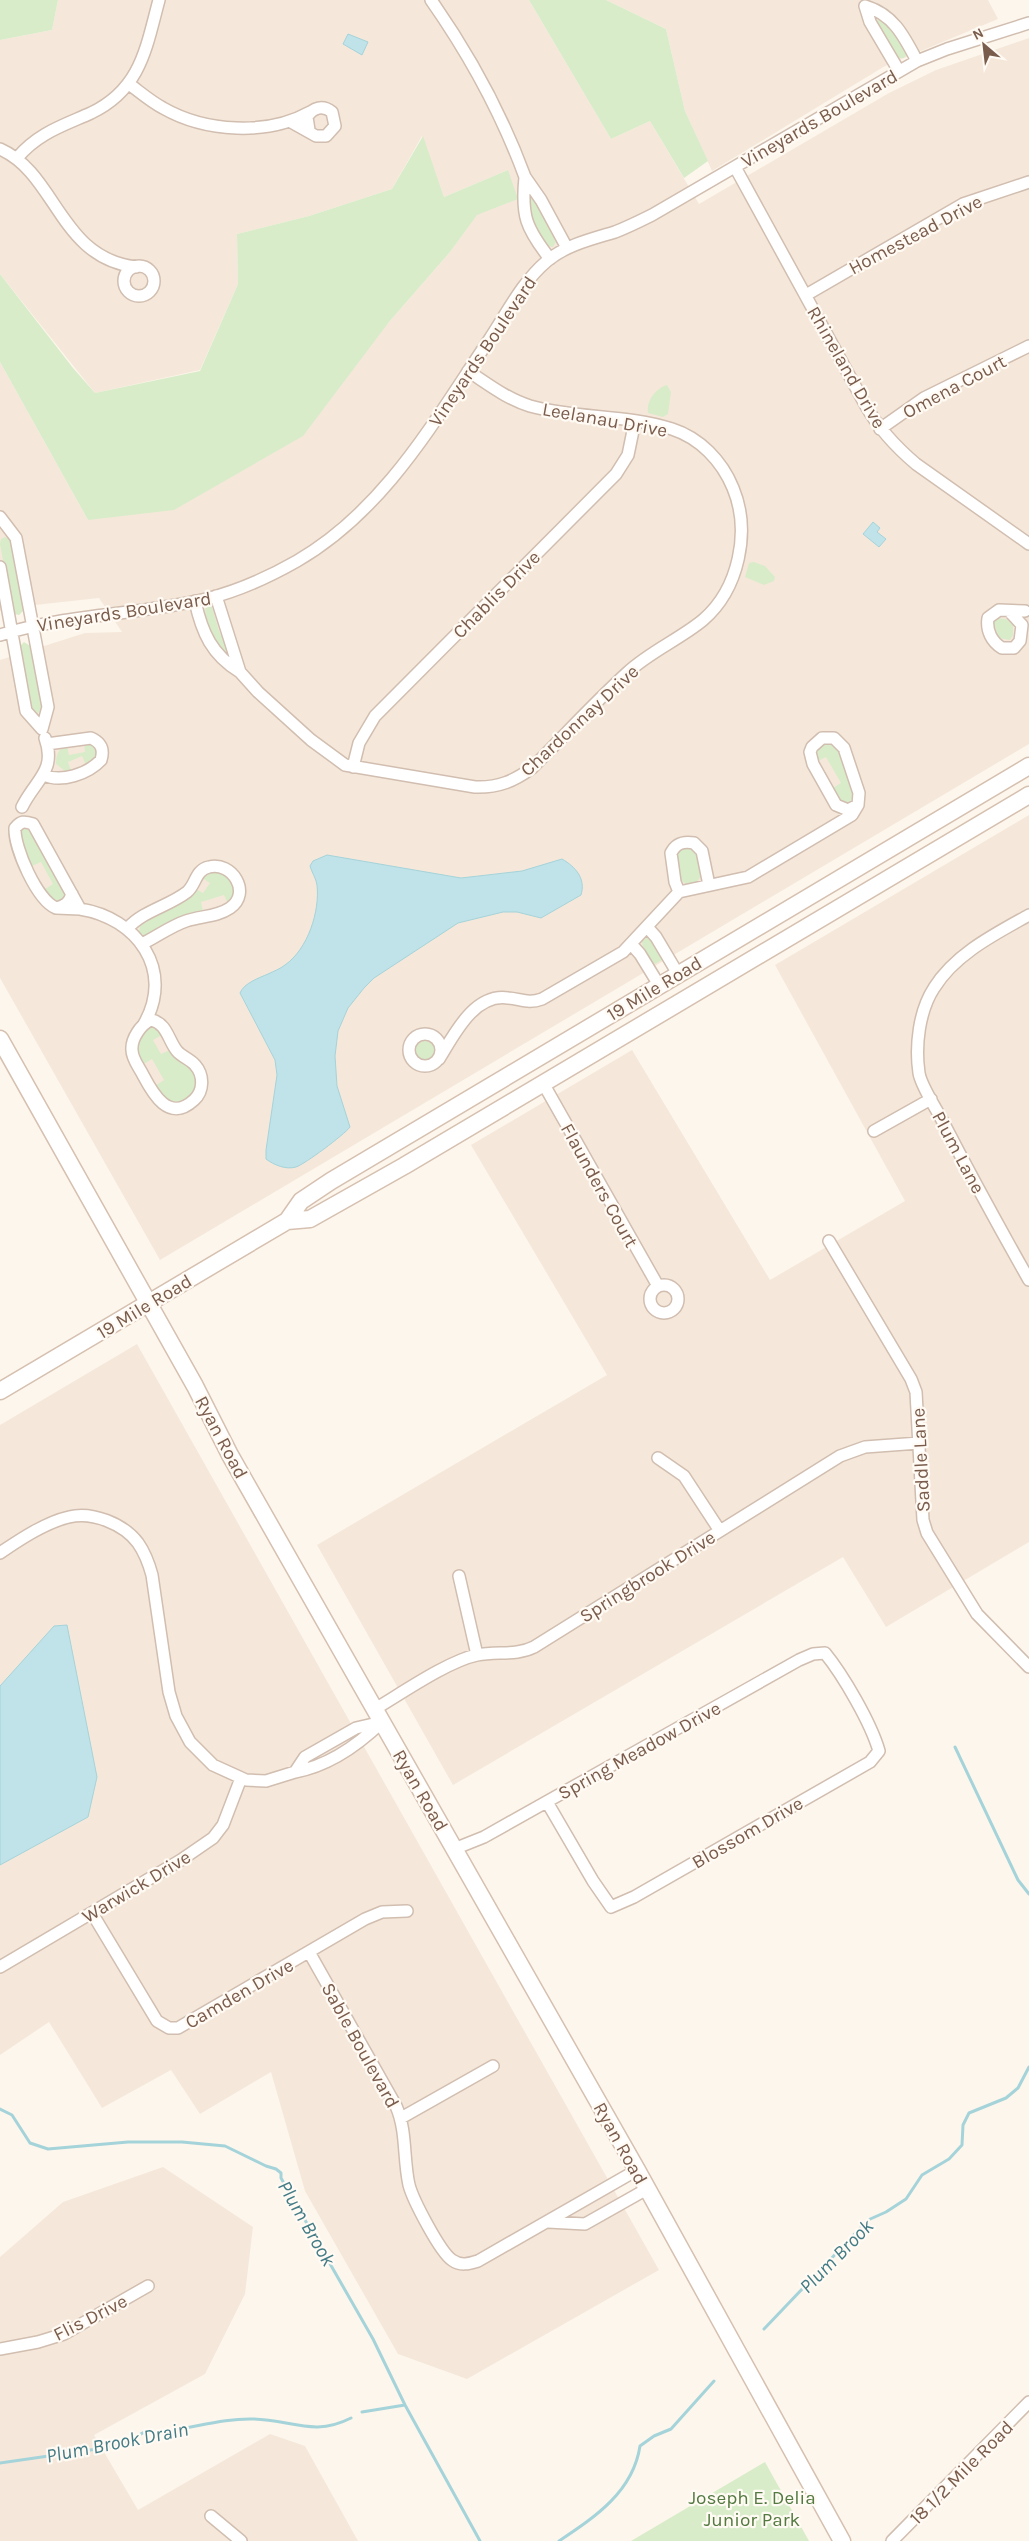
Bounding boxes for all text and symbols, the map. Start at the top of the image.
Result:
north arrow [959,20,1009,70]
text: N [970,24,987,44]
street label: Vineyards Boulevard [738,65,901,172]
street label: Homestead Drive [845,190,986,279]
street label: Vineyards Boulevard [424,272,541,431]
street label: Rhineland Drive [802,303,890,432]
street label: Omena Court [899,350,1010,423]
street label: Leelanau Drive [541,398,669,442]
street label: Chablis Drive [448,546,545,643]
street label: Vineyards Boulevard [35,587,213,637]
street label: Chardonnay Drive [516,660,643,781]
street label: 19 Mile Road [603,952,706,1026]
street label: Plum Lane [927,1107,989,1197]
street label: Flaunders Court [556,1120,642,1251]
street label: 19 Mile Road [93,1270,196,1344]
street label: Ryan Road [190,1392,252,1483]
street label: Saddle Lane [907,1407,935,1513]
street label: Springbrook Drive [576,1526,719,1627]
street label: Spring Meadow Drive [554,1697,725,1805]
street label: Ryan Road [388,1746,452,1835]
street label: Blossom Drive [688,1792,807,1874]
street label: Warwick Drive [78,1846,195,1928]
street label: Camden Drive [181,1954,298,2034]
street label: Sable Boulevard [317,1979,404,2112]
street label: Ryan Road [589,2099,652,2188]
water label: Plum Brook [273,2176,341,2271]
water label: Plum Brook [795,2214,879,2298]
street label: Flis Drive [50,2290,131,2346]
street label: 18 1/2 Mile Road [905,2416,1018,2529]
water label: Plum Brook Drain [44,2417,190,2468]
park label: Joseph E. Delia Junior Park [688,2487,816,2531]

